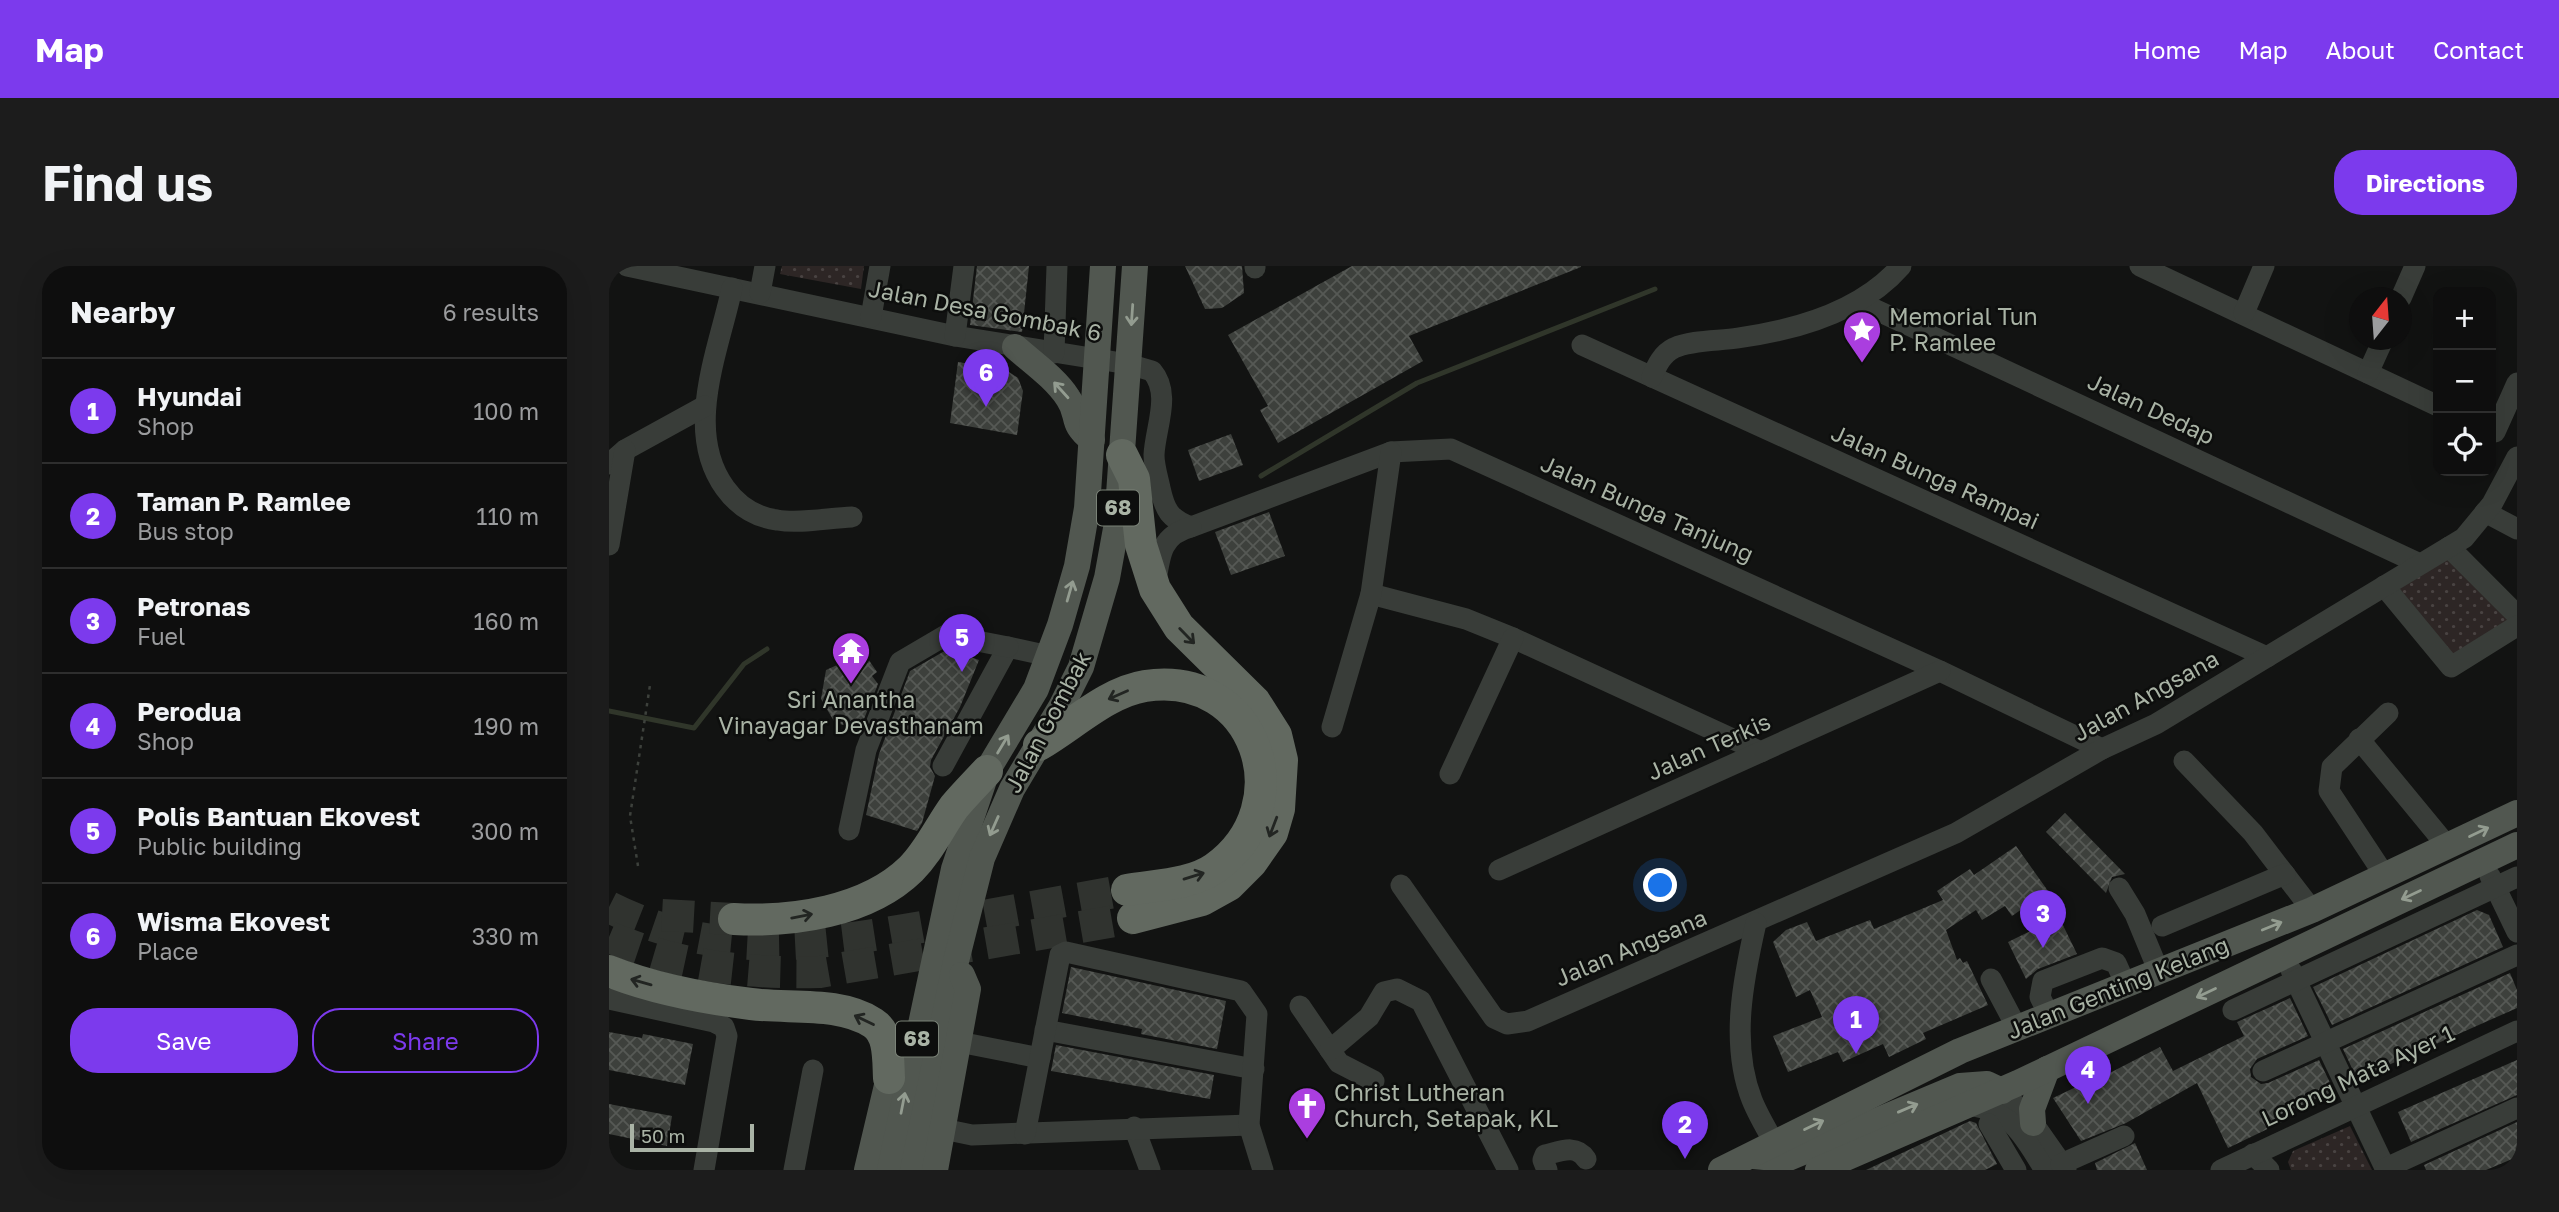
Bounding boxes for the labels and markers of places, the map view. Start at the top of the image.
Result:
place label: Memorial Tun P. Ramlee [1889,302,2038,356]
place icon: Memorial Tun P. Ramlee [1841,309,1883,364]
pin: 6 [963,349,1009,407]
pin: 5 [939,614,985,672]
temple icon: Sri Anantha Vinayagar Devasthanam [830,630,872,685]
place label: Sri Anantha Vinayagar Devasthanam [718,685,984,739]
pin: 3 [2020,890,2066,948]
pin: 1 [1833,996,1879,1054]
pin: 4 [2065,1046,2111,1104]
place label: Christ Lutheran Church, Setapak, KL [1334,1078,1558,1132]
church icon: Christ Lutheran Church, Setapak, KL [1286,1085,1328,1140]
pin: 2 [1662,1101,1708,1159]

